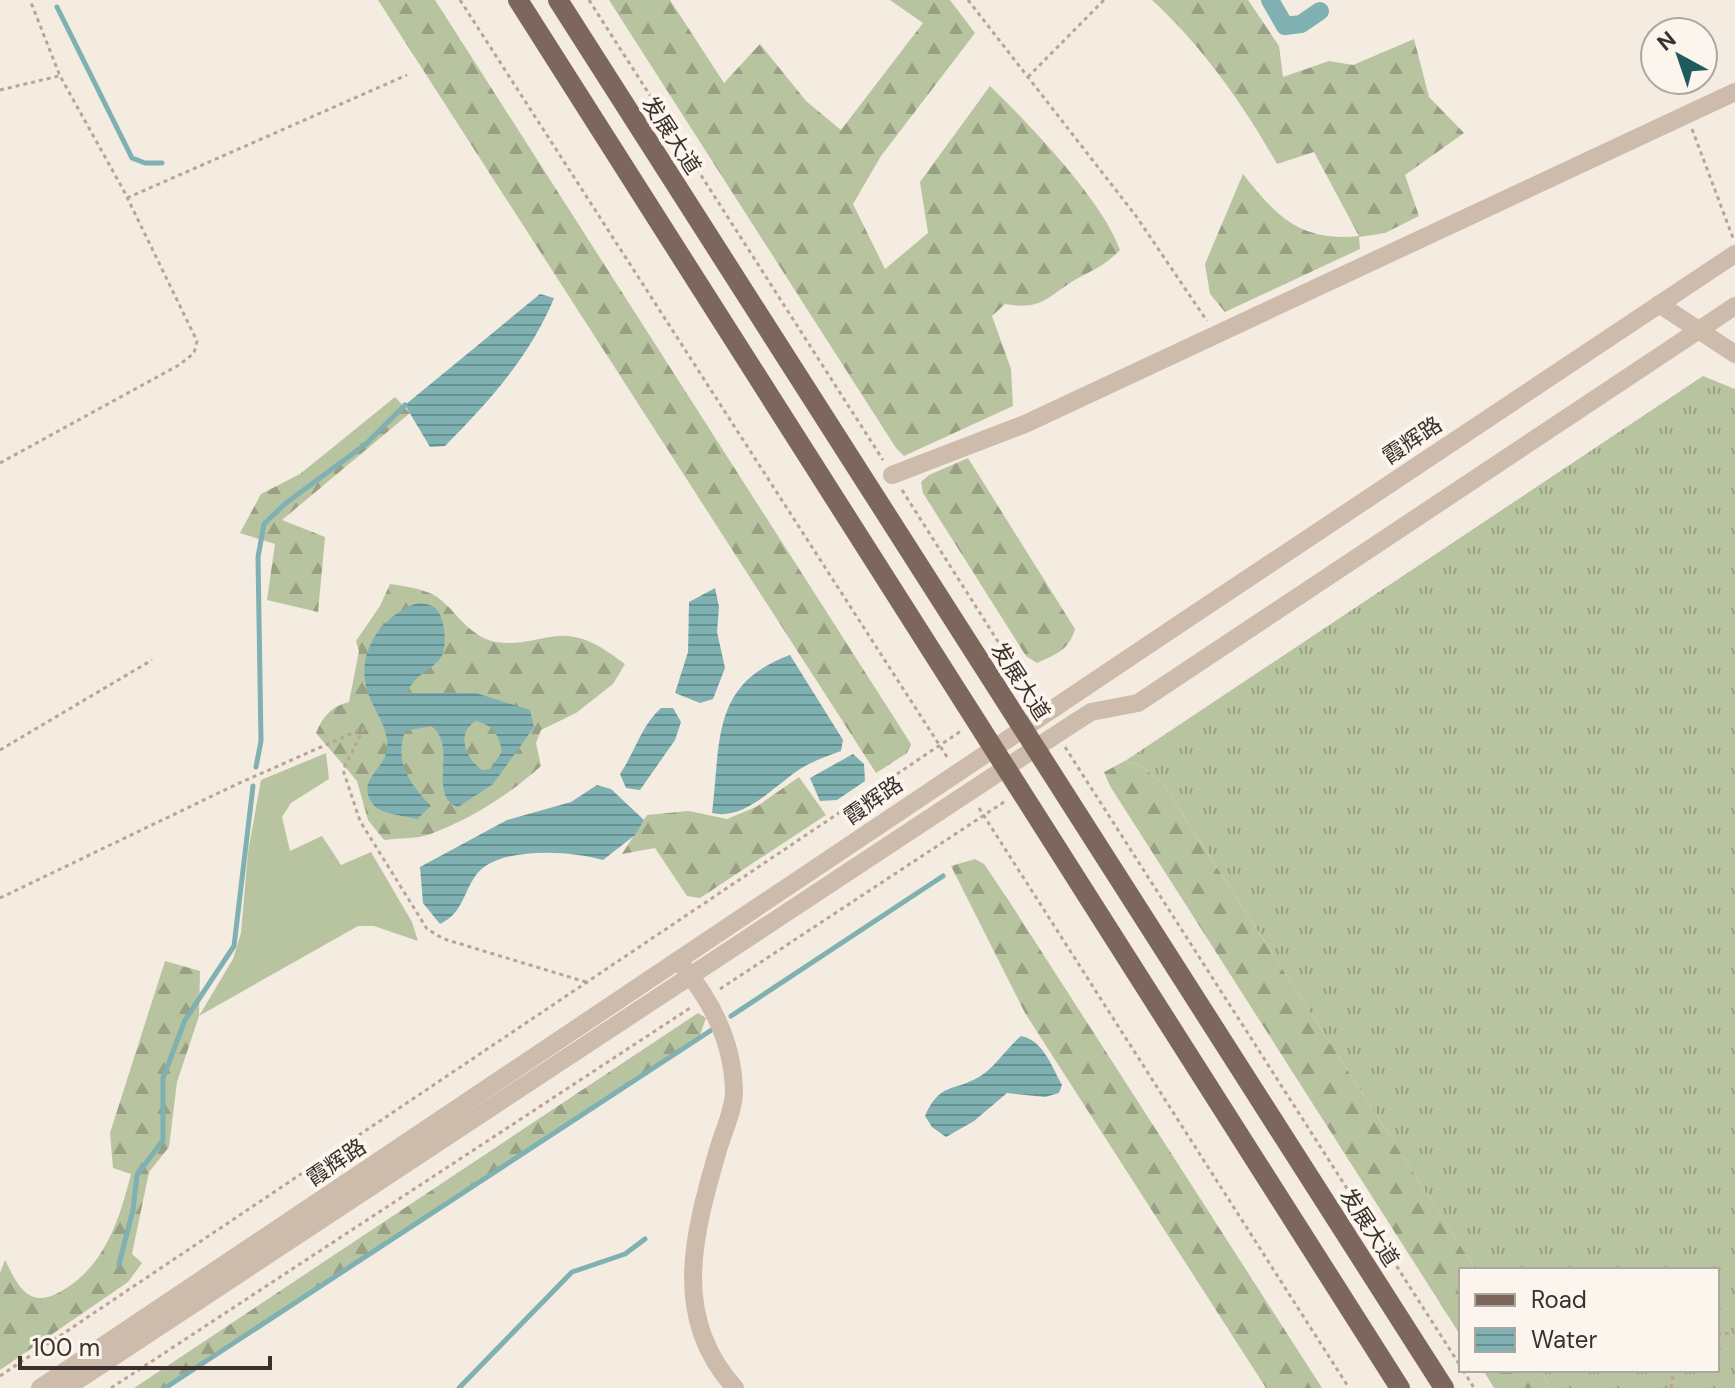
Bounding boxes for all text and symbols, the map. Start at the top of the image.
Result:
north arrow [1639,16,1719,96]
text: N [1651,25,1682,57]
street label: 发展大道 [635,90,708,180]
street label: 霞辉路 [1377,410,1448,471]
street label: 发展大道 [984,636,1057,726]
street label: 霞辉路 [838,770,909,831]
street label: 霞辉路 [301,1132,372,1193]
street label: 发展大道 [1333,1182,1406,1272]
legend [1459,1268,1719,1372]
text: Road [1531,1284,1587,1315]
scale bar [20,1320,270,1370]
text: Water [1531,1324,1597,1355]
text: 100 m [32,1332,100,1363]

